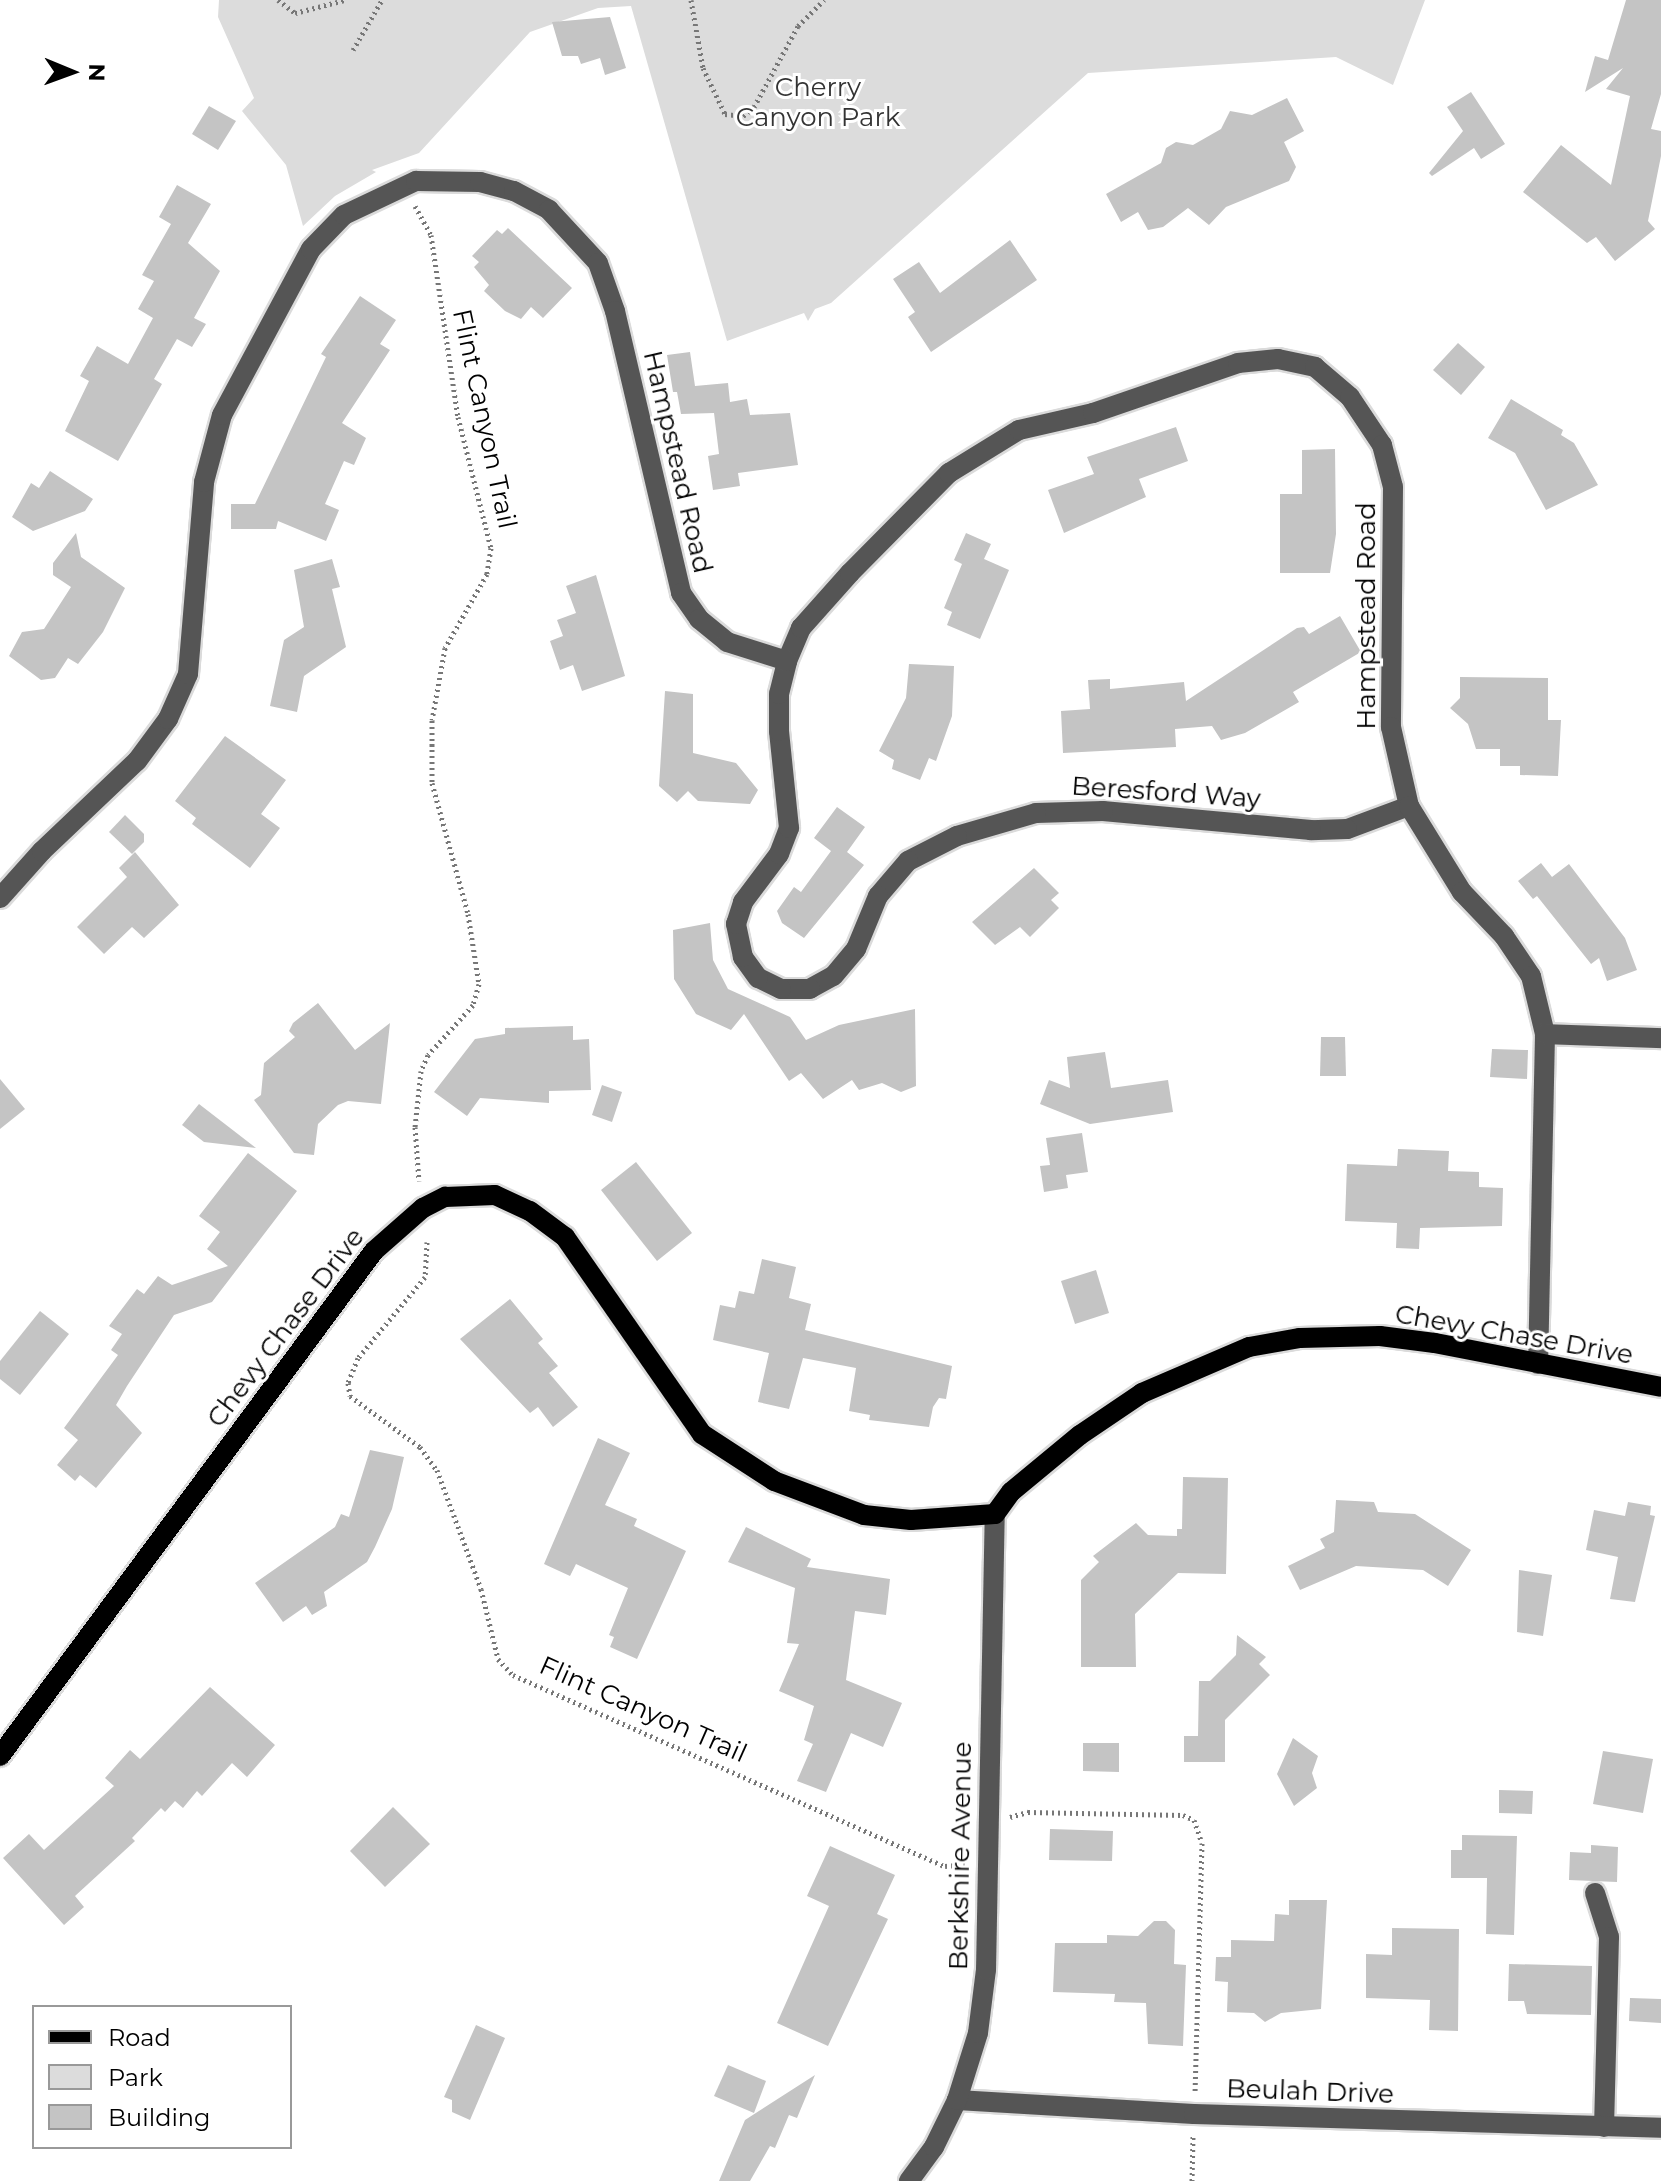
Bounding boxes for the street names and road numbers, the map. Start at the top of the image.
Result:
street label: Flint Canyon Trail [445,306,523,532]
street label: Hampstead Road [636,348,718,576]
street label: Hampstead Road [1351,502,1383,730]
street label: Beresford Way [1070,771,1262,815]
street label: Chevy Chase Drive [201,1222,371,1434]
street label: Chevy Chase Drive [1393,1299,1635,1371]
street label: Flint Canyon Trail [534,1650,752,1770]
street label: Berkshire Avenue [943,1741,979,1971]
street label: Beulah Drive [1226,2073,1394,2111]

